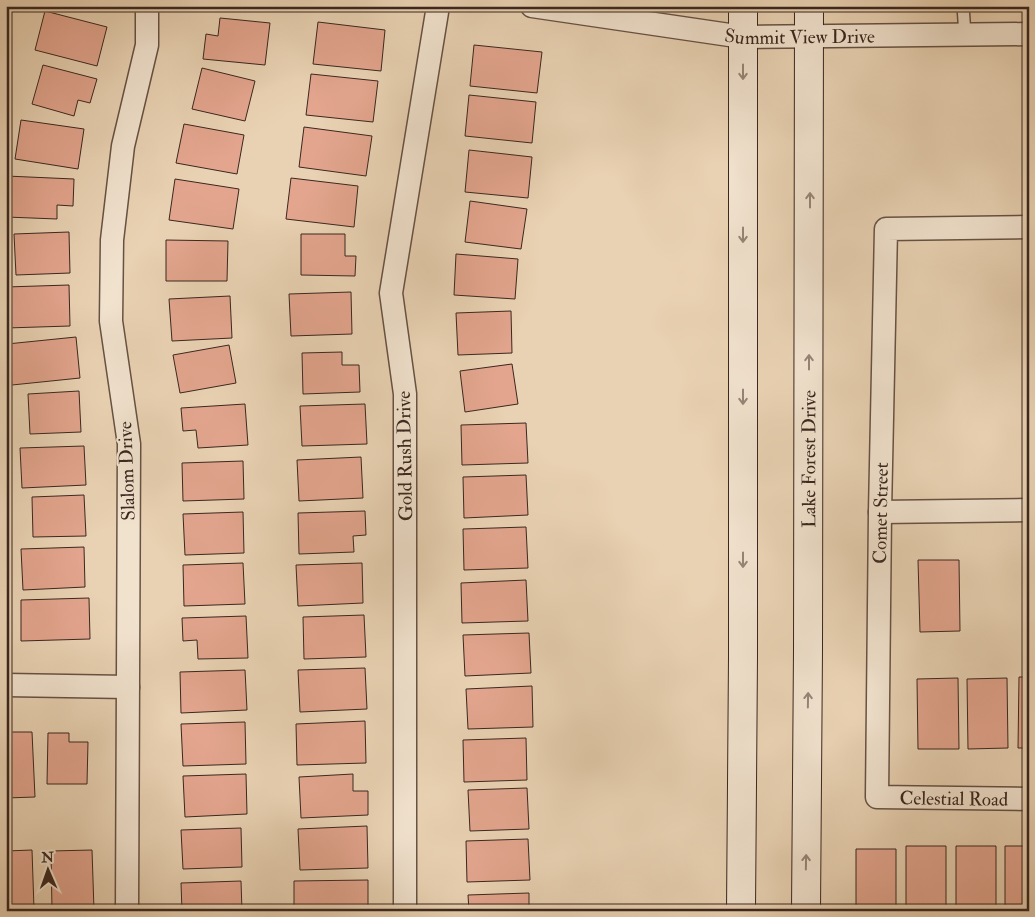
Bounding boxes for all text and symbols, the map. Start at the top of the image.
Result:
street label: Summit View Drive [723,23,875,50]
one-way arrow [738,64,748,80]
one-way arrow [805,192,815,208]
one-way arrow [738,226,748,243]
one-way arrow [804,354,814,370]
one-way arrow [738,389,748,405]
street label: Lake Forest Drive [797,390,821,528]
street label: Gold Rush Drive [392,391,418,521]
street label: Slalom Drive [113,421,141,521]
street label: Comet Street [868,462,894,564]
one-way arrow [738,552,748,568]
one-way arrow [803,692,813,708]
street label: Celestial Road [899,786,1009,812]
north arrow [22,844,72,894]
text: N [40,849,55,866]
one-way arrow [802,854,811,870]

